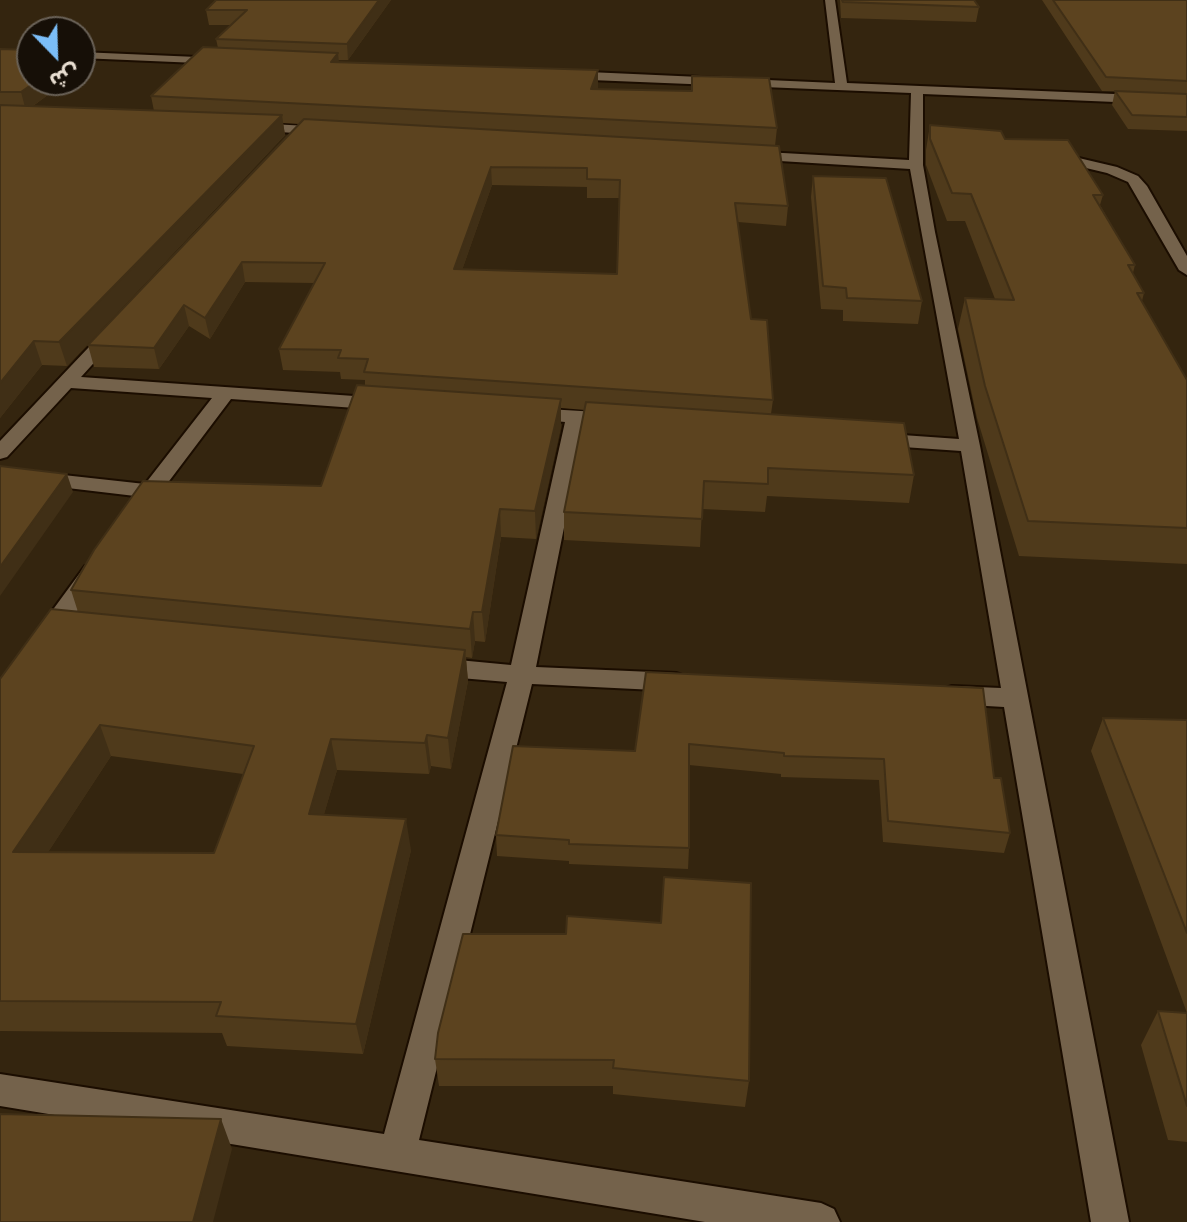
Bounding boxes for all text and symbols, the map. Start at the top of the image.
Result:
north arrow [16,16,96,96]
text: ش [46,59,84,94]

